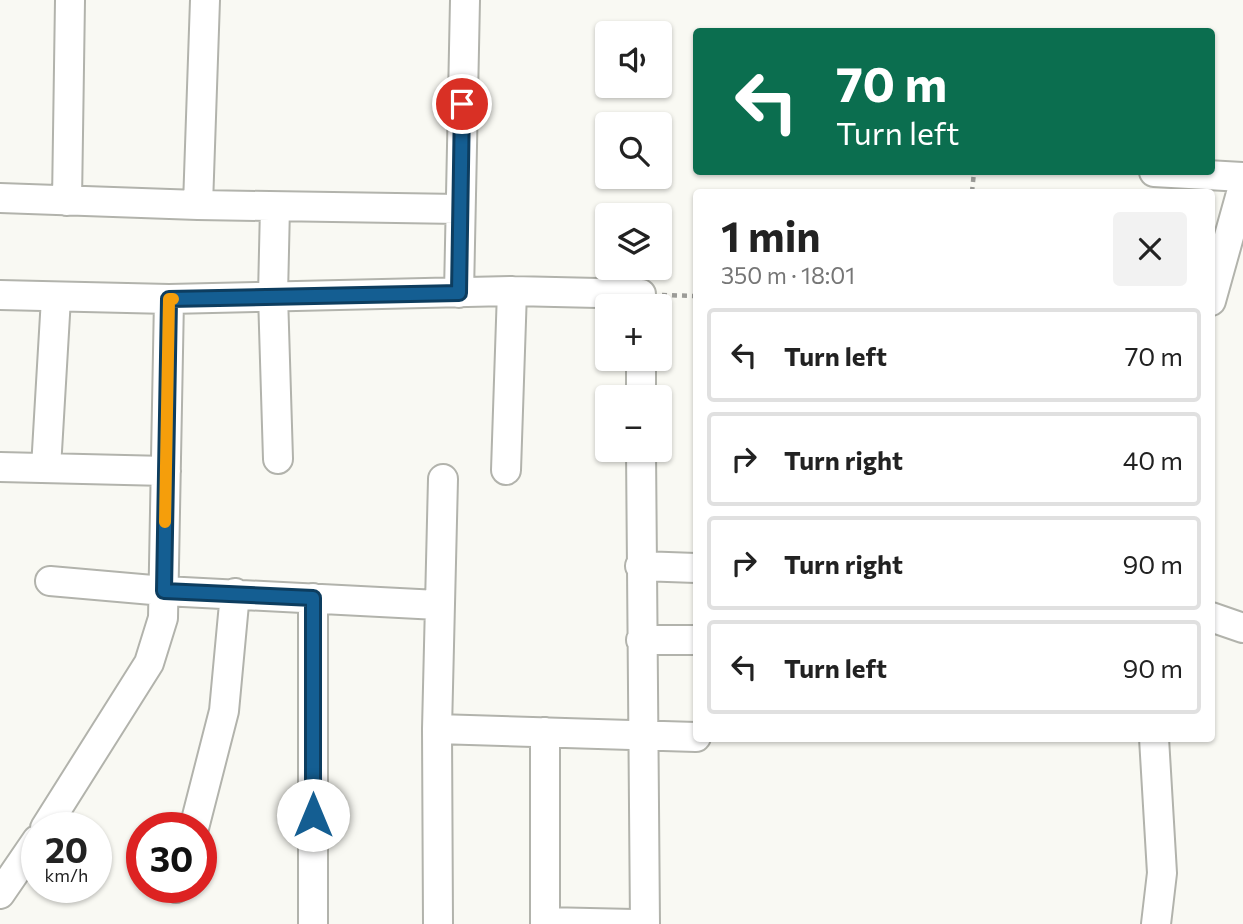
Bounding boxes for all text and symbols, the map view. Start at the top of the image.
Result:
map controls [595,21,672,462]
button: sound [595,21,672,98]
text: 70 m [836,52,947,112]
icon: left [721,56,812,147]
pin [432,74,492,134]
icon: arrive [443,85,481,123]
button: search [595,112,672,189]
text: Turn left [836,112,960,152]
button: layers [595,203,672,280]
text: 1 min [721,209,821,261]
button: close [1113,212,1187,286]
text: 350 m · 18:01 [721,261,855,289]
button: + [595,294,672,371]
icon: left [725,336,763,374]
text: Turn left [784,340,887,371]
text: 70 m [1125,340,1183,371]
button: − [595,385,672,462]
icon: right [725,440,763,478]
text: Turn right [784,444,903,475]
text: 40 m [1123,444,1183,475]
icon: right [725,544,763,582]
text: Turn right [784,548,903,579]
text: 90 m [1123,548,1183,579]
icon: left [725,648,763,686]
text: Turn left [784,652,887,683]
text: 90 m [1123,652,1183,683]
position arrow [276,778,350,852]
speed limit sign: 30 [126,812,217,903]
text: 20 [45,827,88,870]
text: km/h [45,864,88,886]

